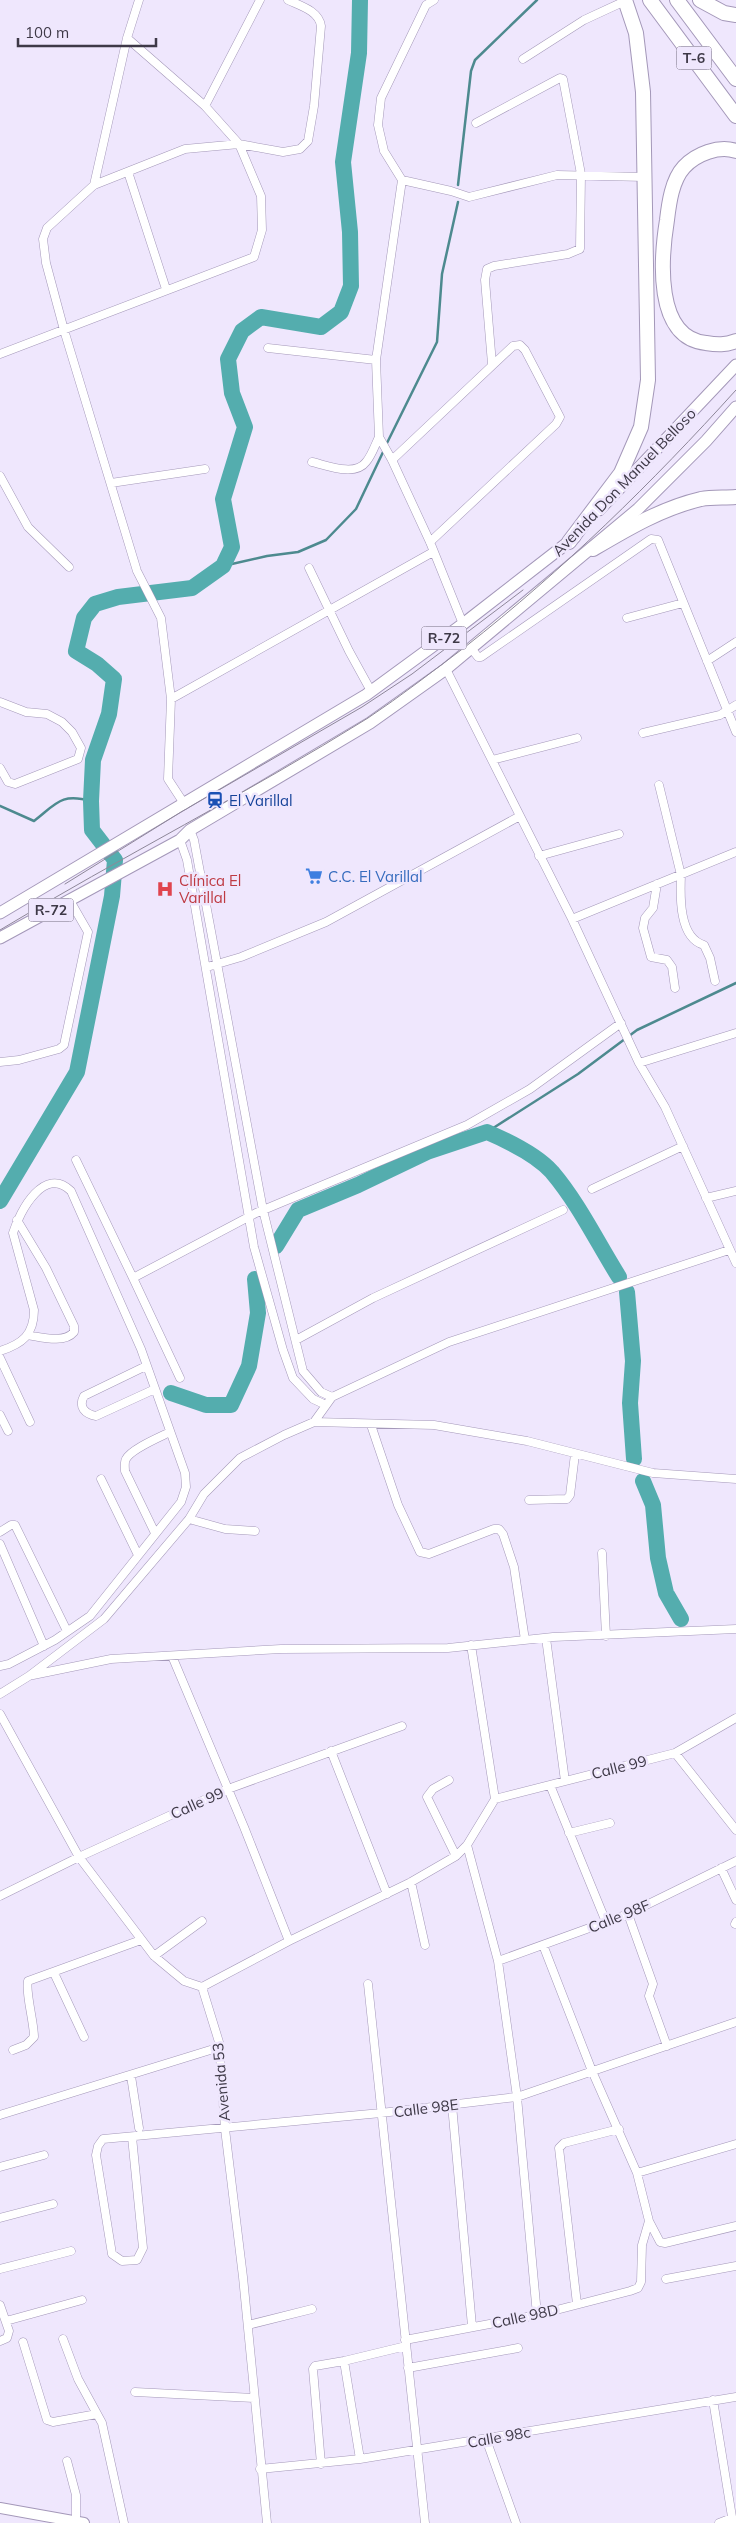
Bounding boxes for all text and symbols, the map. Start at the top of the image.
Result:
scale bar [18,15,155,47]
text: 100 m [25,23,69,42]
road number: T-6 [676,46,712,70]
street label: Avenida Don Manuel Belloso [548,404,700,560]
road number: R-72 [422,626,466,650]
station icon: El Varillal [205,790,225,810]
place label: El Varillal [229,791,293,810]
supermarket icon: C.C. El Varillal [304,866,324,886]
place label: C.C. El Varillal [328,867,423,886]
place label: Clínica El Varillal [179,871,241,907]
hospital icon: Clínica El Varillal [155,879,175,899]
road number: R-72 [28,898,74,922]
street label: Calle 99 [589,1751,649,1783]
street label: Calle 99 [167,1783,227,1823]
street label: Calle 98F [585,1895,653,1937]
street label: Avenida 53 [208,2042,234,2122]
street label: Calle 98E [393,2095,460,2121]
street label: Calle 98D [490,2300,560,2332]
street label: Calle 98c [466,2422,532,2452]

